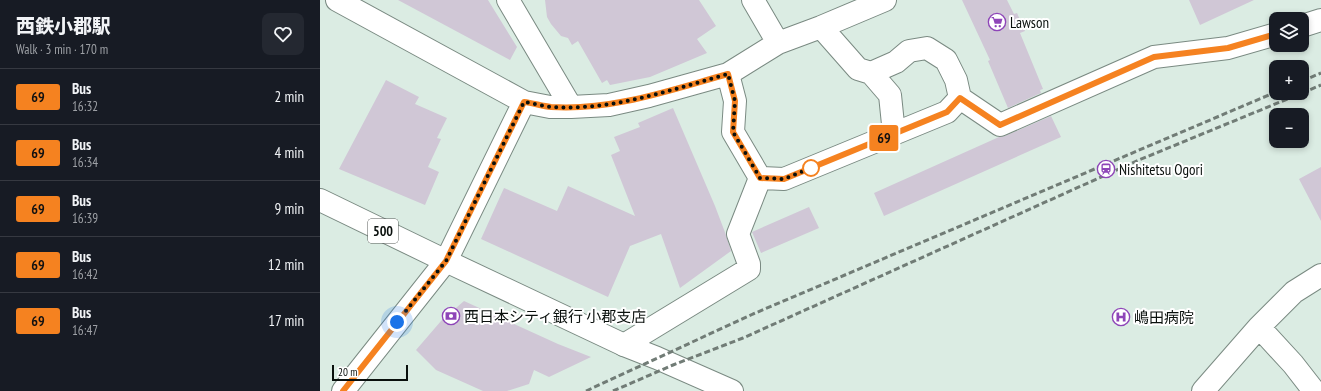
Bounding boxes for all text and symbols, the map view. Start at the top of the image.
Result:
supermarket icon: Lawson [987,12,1007,32]
map controls [1269,12,1309,148]
button: layers [1269,12,1309,52]
button: heart [262,13,304,55]
place label: Lawson [1010,13,1049,32]
text: 西鉄小郡駅 [16,14,111,38]
text: Walk · 3 min · 170 m [16,41,108,58]
button: + [1269,60,1309,100]
text: Bus [72,79,91,98]
text: 2 min [274,87,304,106]
text: 69 [31,88,45,106]
text: 16:32 [72,98,98,115]
button: − [1269,108,1309,148]
line badge: 69 [866,125,902,151]
text: 69 [877,129,891,147]
text: Bus [72,135,91,154]
text: 4 min [274,143,304,162]
text: 69 [31,144,45,162]
text: 16:34 [72,154,98,171]
unlabelled marker [802,159,820,177]
station icon: Nishitetsu Ogori [1096,159,1116,179]
place label: Nishitetsu Ogori [1119,160,1203,179]
text: Bus [72,191,91,210]
text: 9 min [274,199,304,218]
text: 69 [31,200,45,218]
text: 16:39 [72,210,98,227]
road number: 500 [368,219,398,243]
text: Bus [72,247,91,266]
text: 12 min [268,255,304,274]
text: 69 [31,256,45,274]
text: 16:42 [72,266,98,283]
text: Bus [72,303,91,322]
bank icon: 西日本シティ銀行 小郡支店 [441,306,461,326]
place label: 西日本シティ銀行 小郡支店 [464,307,646,326]
hospital icon: 嶋田病院 [1111,307,1131,327]
place label: 嶋田病院 [1134,308,1194,327]
text: 17 min [268,311,304,330]
text: 69 [31,312,45,330]
your location [387,312,407,332]
text: 16:47 [72,322,98,339]
scale bar [332,363,408,382]
text: 20 m [338,365,357,379]

